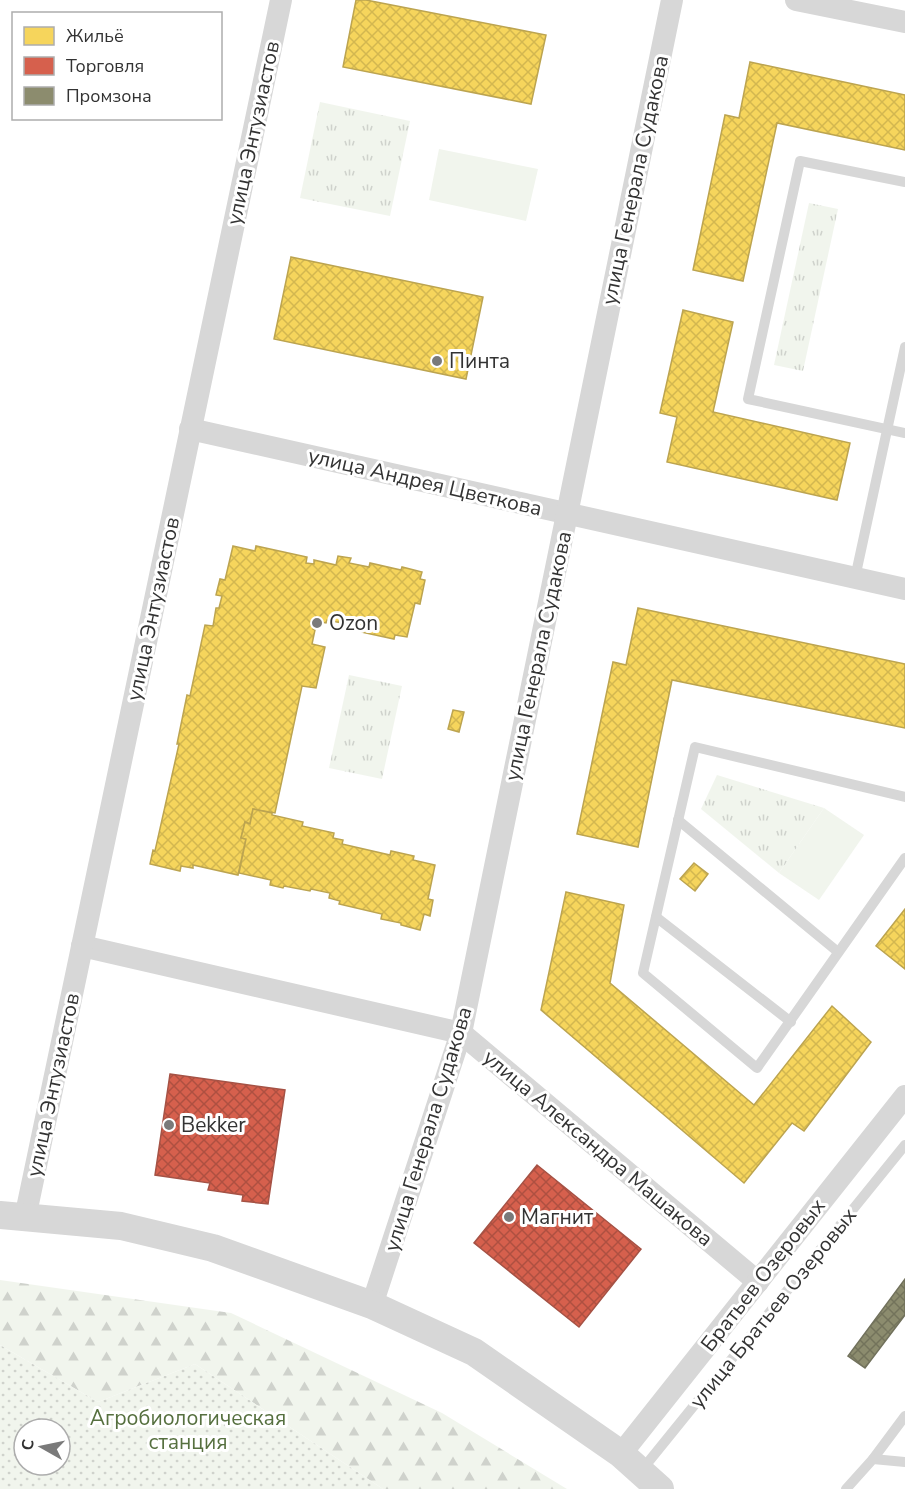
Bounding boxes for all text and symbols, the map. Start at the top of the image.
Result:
legend [12,12,222,120]
text: Жильё [66,24,124,48]
street label: улица Энтузиастов [220,38,286,228]
street label: улица Генерала Судакова [595,53,675,307]
text: Торговля [66,54,144,78]
text: Промзона [66,84,152,108]
place label: Пинта [449,347,510,375]
marker: Пинта [430,354,444,368]
street label: улица Андрея Цветкова [305,441,545,523]
street label: улица Энтузиастов [120,514,186,704]
street label: улица Генерала Судакова [498,529,578,783]
place label: Ozon [329,609,378,637]
marker: Ozon [310,616,324,630]
street label: улица Энтузиастов [20,990,86,1180]
street label: улица Генерала Судакова [377,1003,479,1255]
street label: улица Александра Машакова [477,1043,719,1253]
place label: Bekker [181,1111,246,1139]
marker: Bekker [162,1118,176,1132]
street label: Братьев Озеровых [694,1193,832,1357]
street label: улица Братьев Озеровых [683,1202,863,1414]
place label: Магнит [521,1203,594,1231]
marker: Магнит [502,1210,516,1224]
park label: Агробиологическая станция [90,1404,286,1456]
north arrow [12,1417,72,1477]
text: С [16,1438,40,1452]

